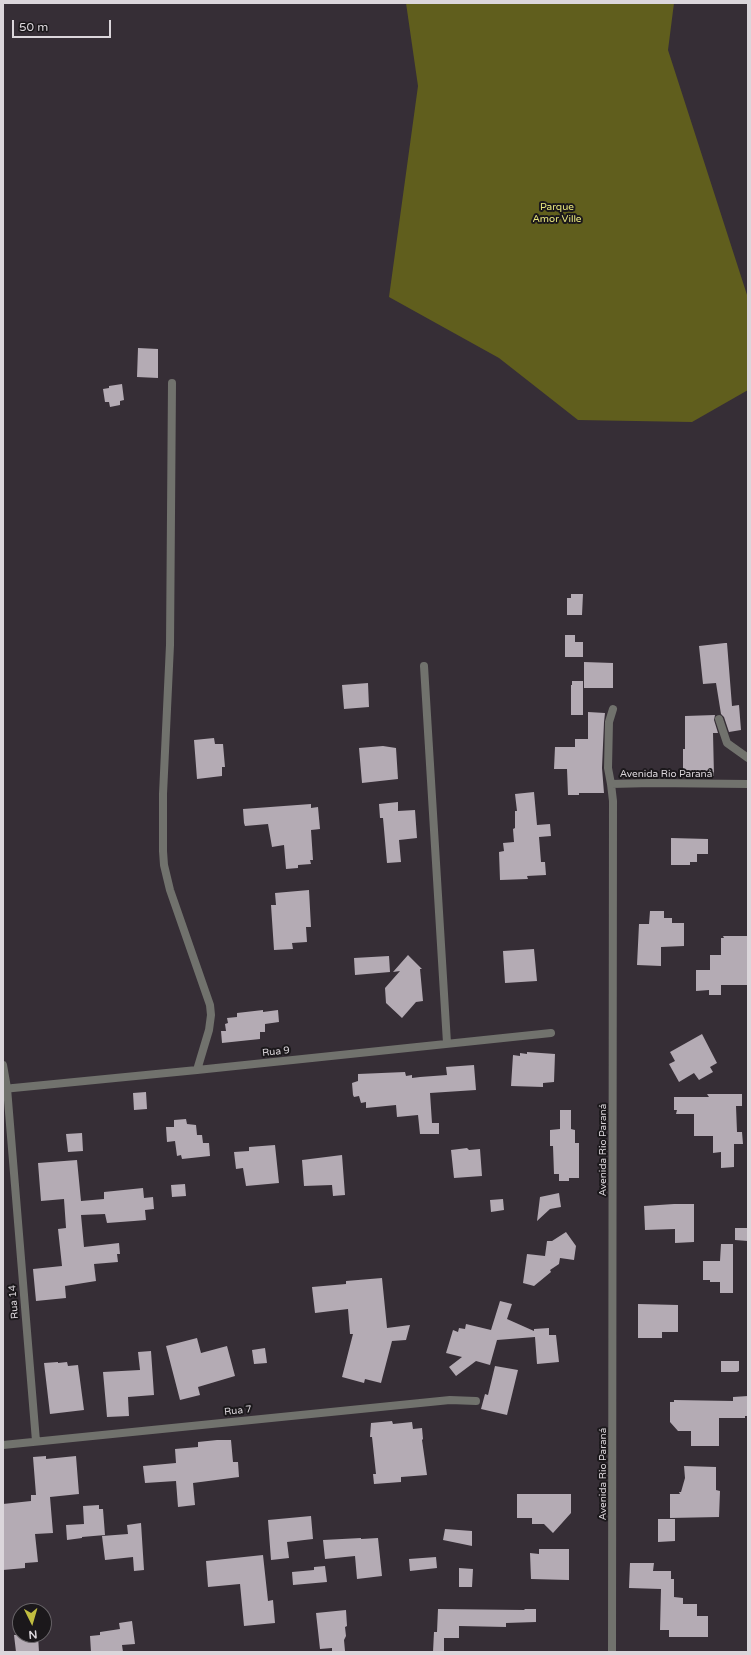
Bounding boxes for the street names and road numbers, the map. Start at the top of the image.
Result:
street label: Avenida Rio Paraná [620,768,712,780]
street label: Rua 9 [262,1045,290,1059]
street label: Avenida Rio Paraná [597,1104,609,1196]
street label: Rua 14 [7,1285,21,1319]
street label: Rua 7 [224,1404,252,1418]
street label: Avenida Rio Paraná [597,1428,609,1520]

